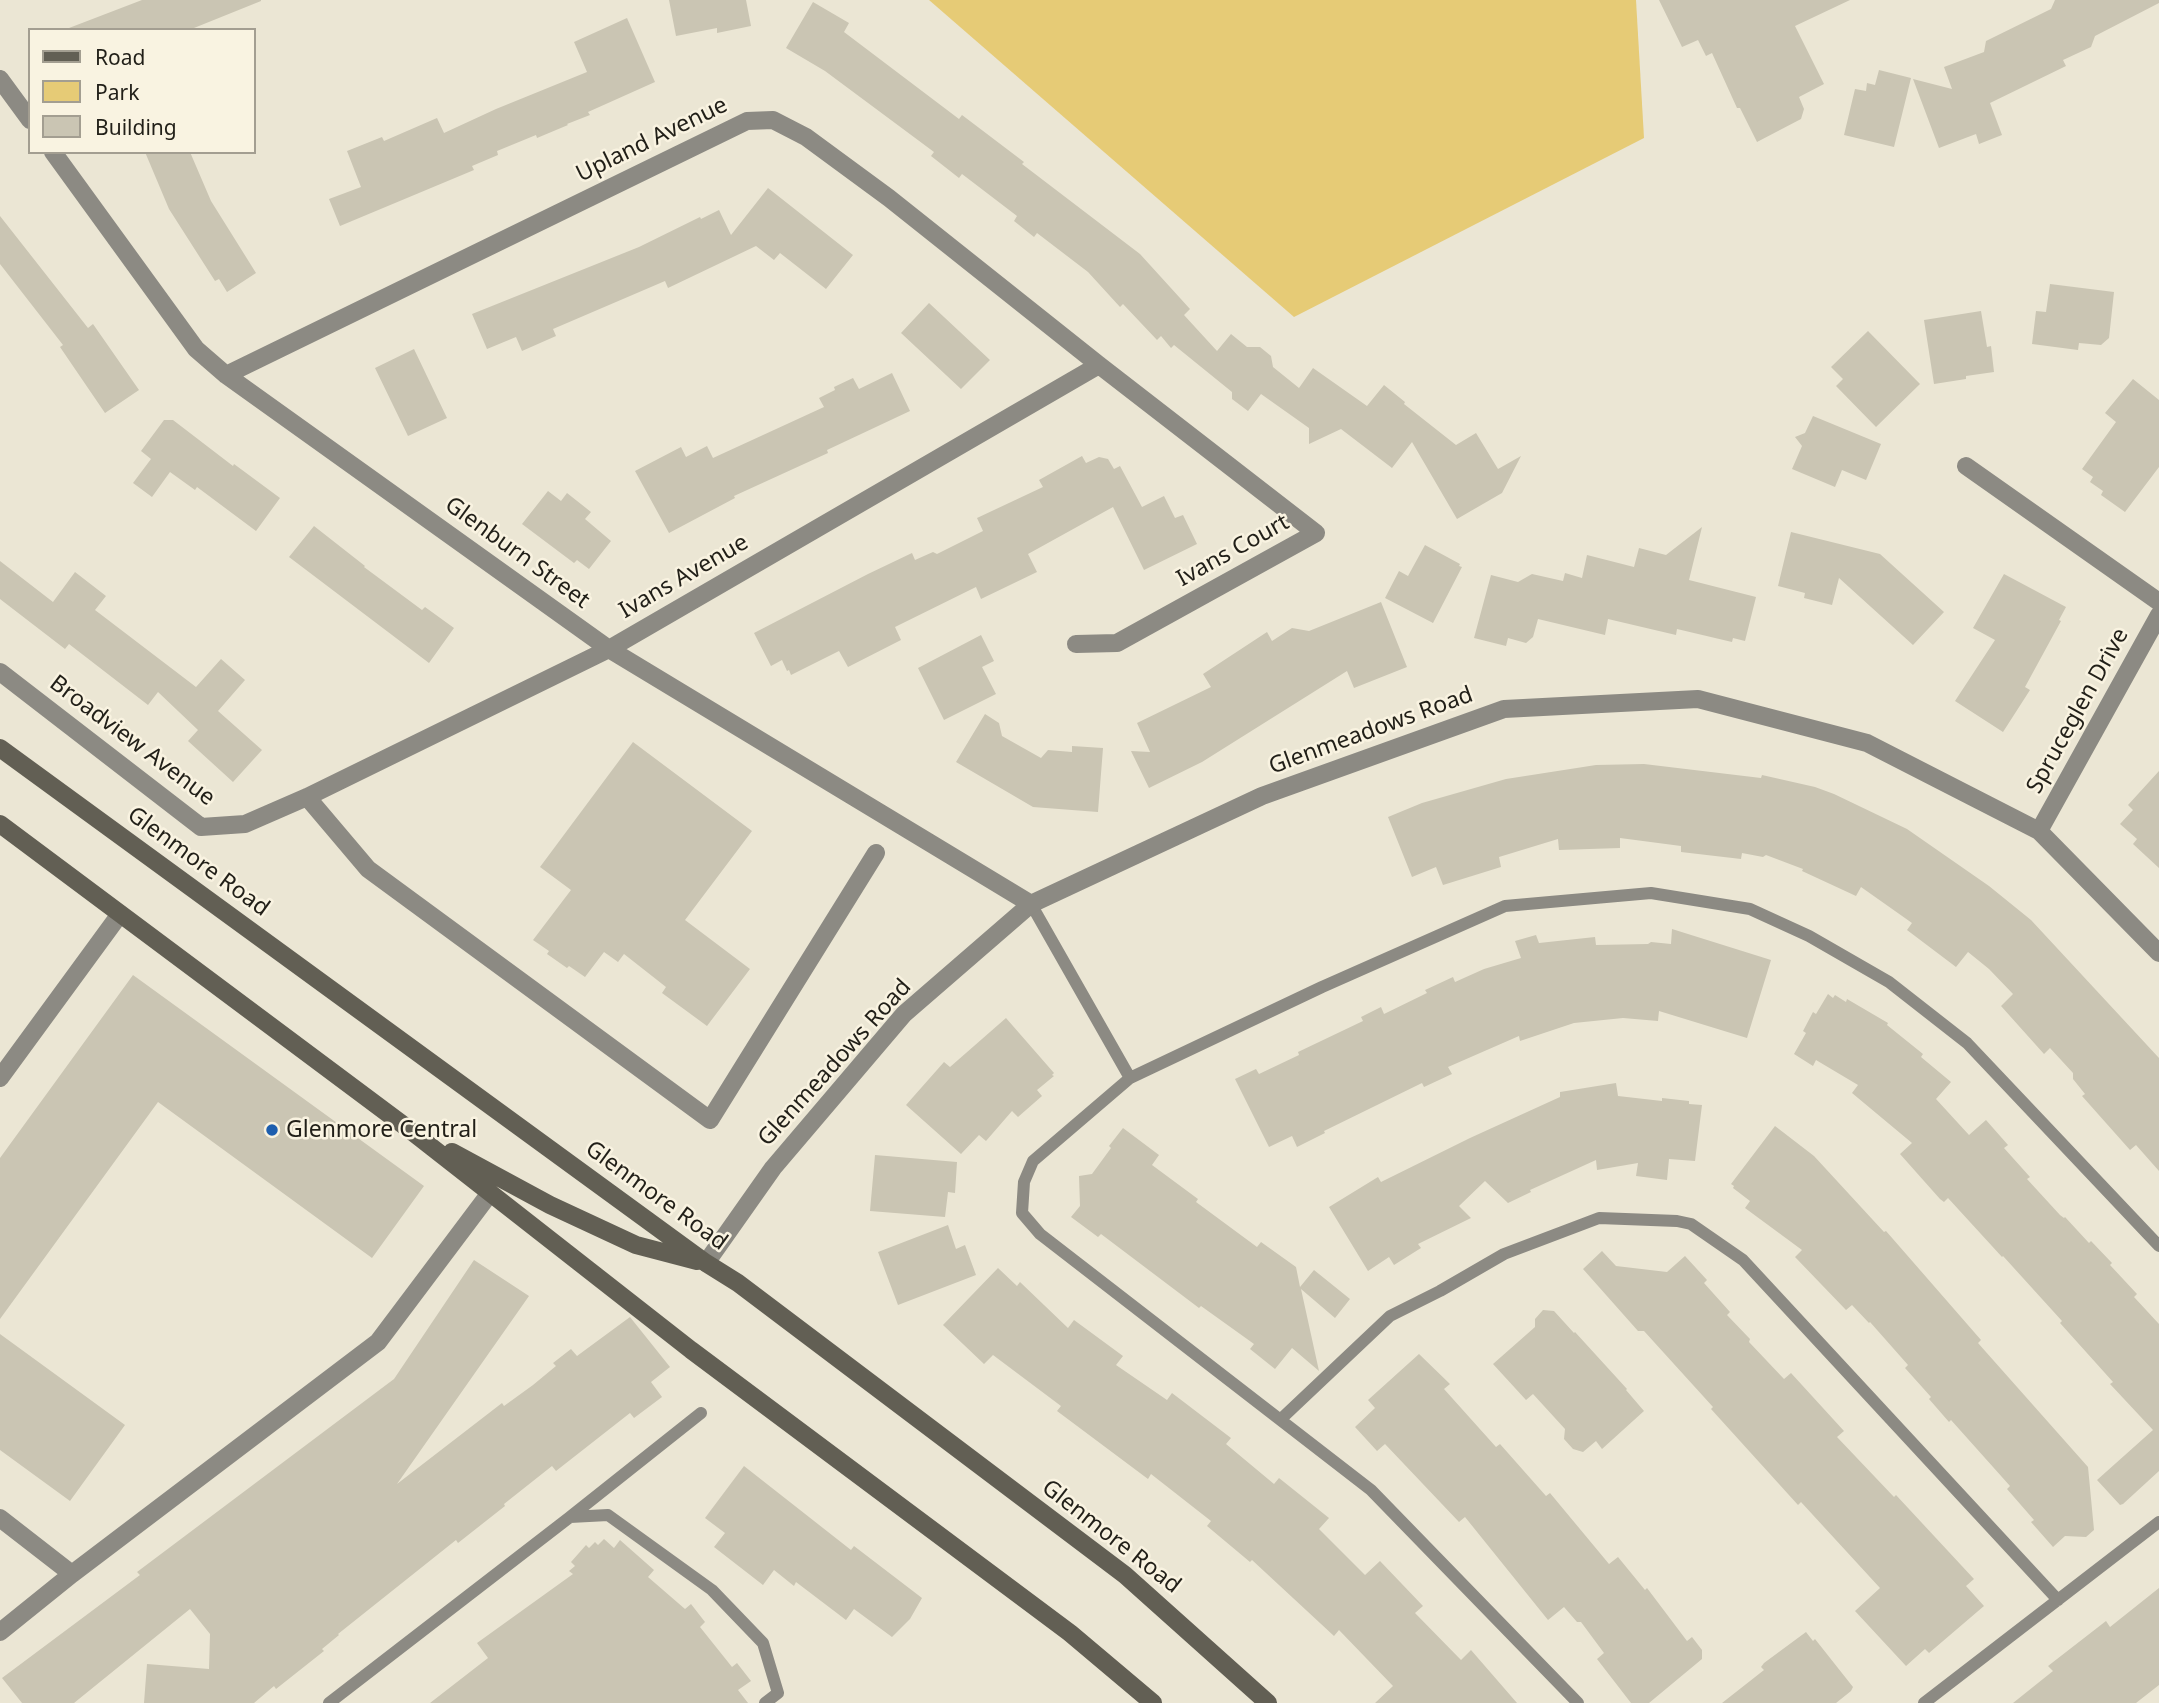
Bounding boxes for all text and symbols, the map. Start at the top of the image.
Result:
legend [28,28,256,154]
text: Road [95,43,145,71]
text: Park [95,78,139,106]
street label: Upland Avenue [572,91,732,189]
text: Building [95,113,177,141]
street label: Glenburn Street [439,491,595,615]
street label: Ivans Court [1172,509,1294,593]
street label: Ivans Avenue [615,529,753,625]
street label: Spruceglen Drive [2021,624,2135,798]
street label: Broadview Avenue [44,670,220,812]
street label: Glenmeadows Road [1265,681,1477,781]
street label: Glenmore Road [122,801,274,923]
street label: Glenmeadows Road [753,974,917,1152]
place label: Glenmore Central [286,1116,477,1144]
marker: Glenmore Central [264,1122,280,1138]
street label: Glenmore Road [580,1135,732,1257]
street label: Glenmore Road [1036,1474,1186,1600]

